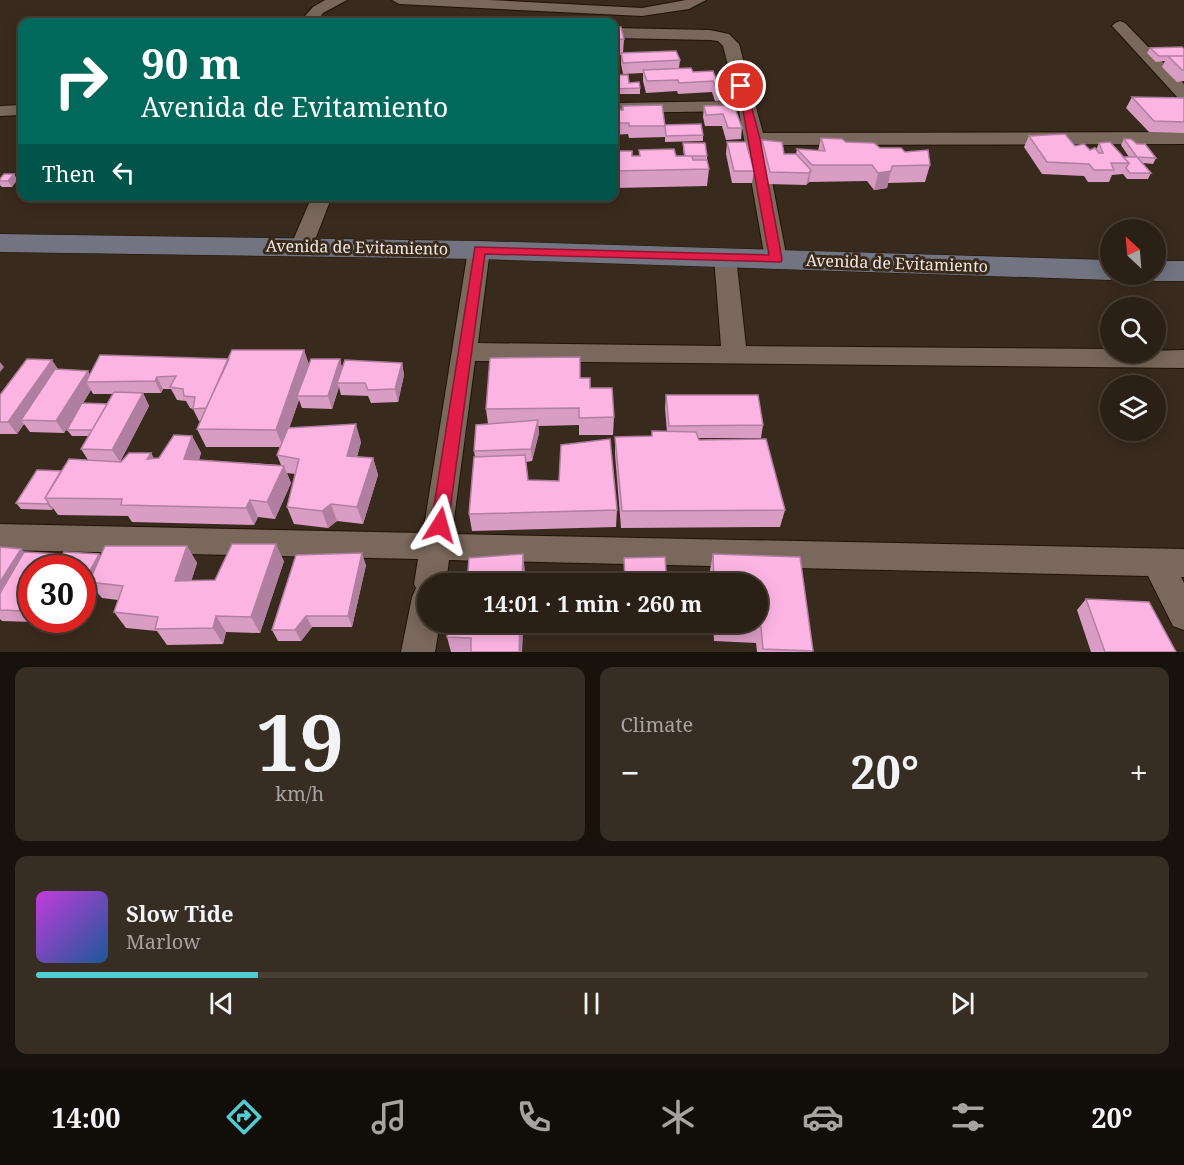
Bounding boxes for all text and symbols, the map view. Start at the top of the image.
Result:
text: 90 m [141,34,241,91]
icon: right [42,42,120,120]
pin [715,60,766,111]
icon: arrive [724,69,757,102]
text: Avenida de Evitamiento [141,88,448,125]
icon: left [107,156,140,189]
text: Then [42,158,95,188]
north arrow [1100,219,1166,285]
map controls [1100,219,1166,441]
street label: Avenida de Evitamiento [266,234,448,260]
street label: Avenida de Evitamiento [806,249,988,277]
button: search [1100,297,1166,363]
button: layers [1100,375,1166,441]
position arrow [408,493,472,557]
speed limit sign: 30 [18,555,96,633]
text: 14:01 · 1 min · 260 m [483,588,702,618]
text: 19 [256,688,344,794]
text: Climate [621,711,693,738]
text: 20° [850,741,919,802]
text: − [621,750,640,795]
text: + [1130,750,1148,795]
text: km/h [275,780,324,807]
text: Slow Tide [126,898,234,928]
text: Marlow [126,928,200,955]
icon: previous [205,987,238,1020]
icon: pause [575,987,608,1020]
icon: next [946,987,979,1020]
icon: directions [223,1096,265,1138]
icon: music [368,1096,410,1138]
icon: phone [513,1096,555,1138]
icon: climate [657,1096,699,1138]
icon: car [802,1096,844,1138]
icon: filters [947,1096,989,1138]
text: 14:00 [51,1099,121,1136]
text: 20° [1091,1099,1133,1136]

